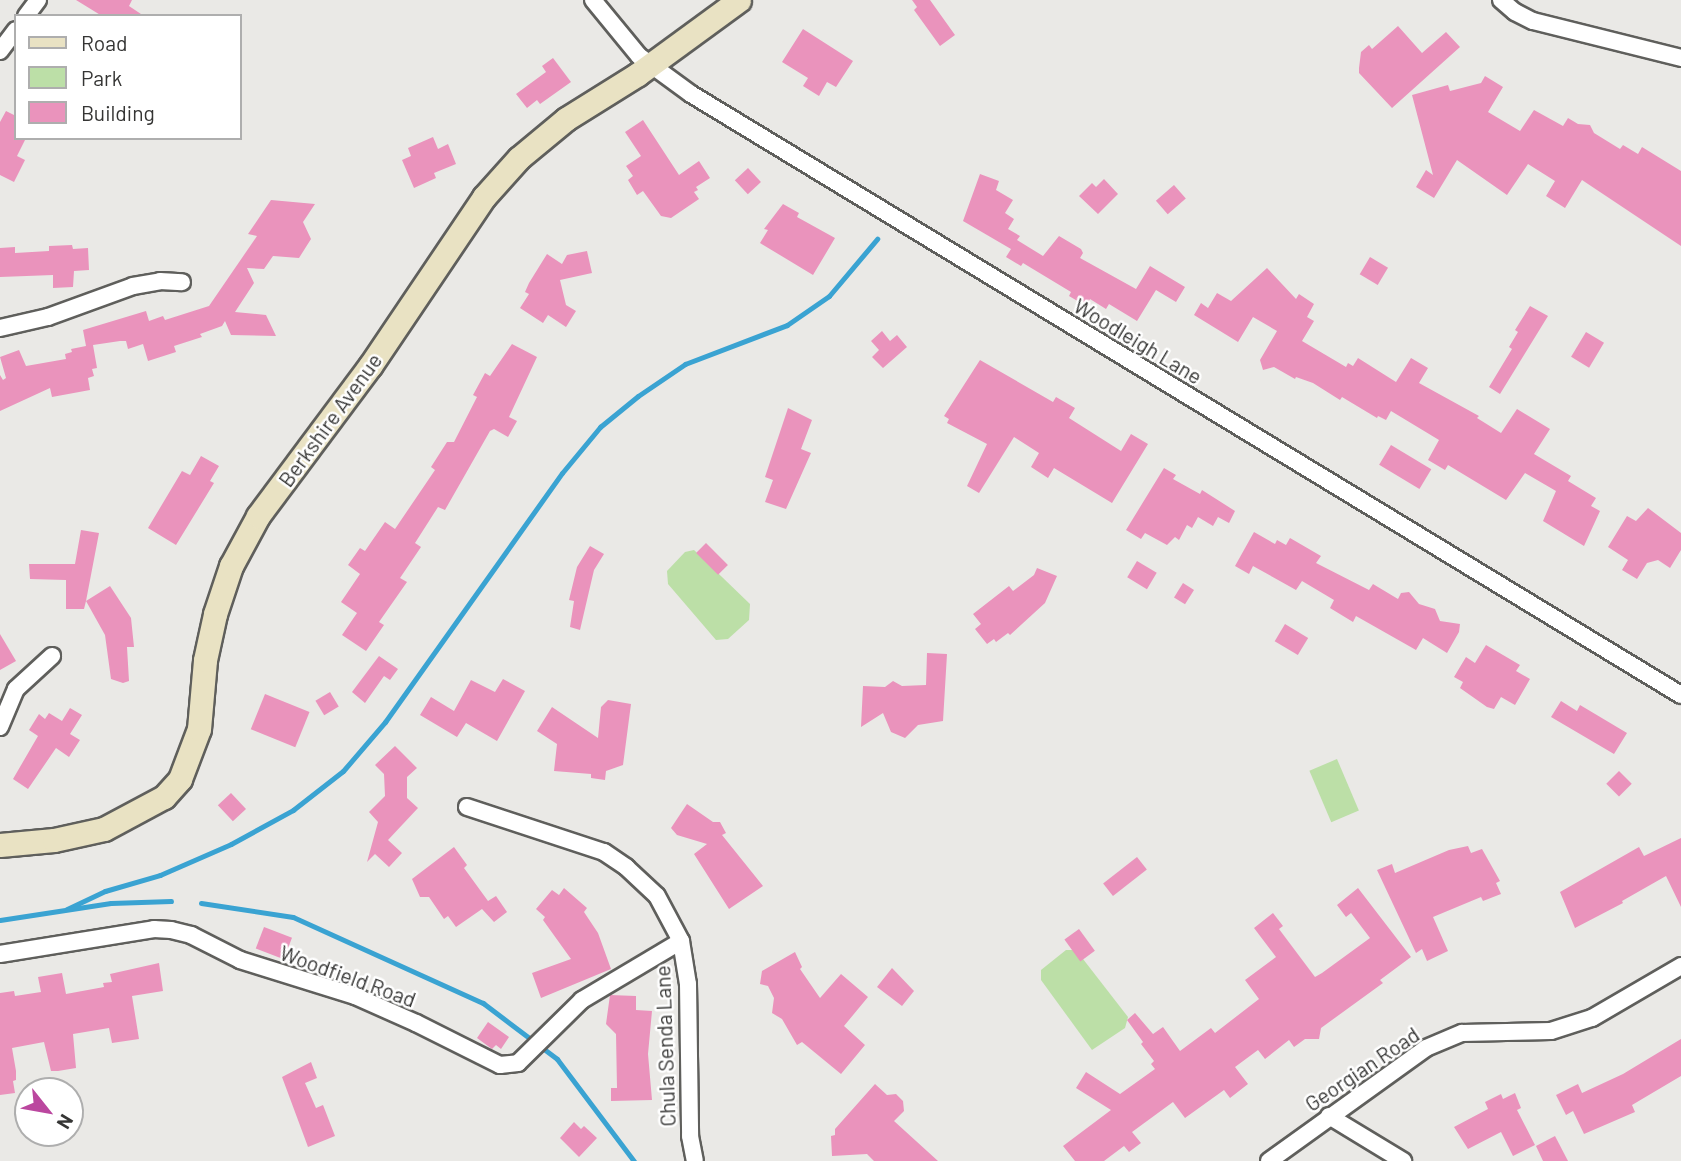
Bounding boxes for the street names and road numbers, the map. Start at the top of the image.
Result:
street label: Woodleigh Lane [1069,293,1207,389]
street label: Berkshire Avenue [273,348,387,492]
street label: Woodfield Road [277,940,419,1012]
street label: Chula Senda Lane [650,965,680,1127]
street label: Georgian Road [1300,1022,1424,1116]

